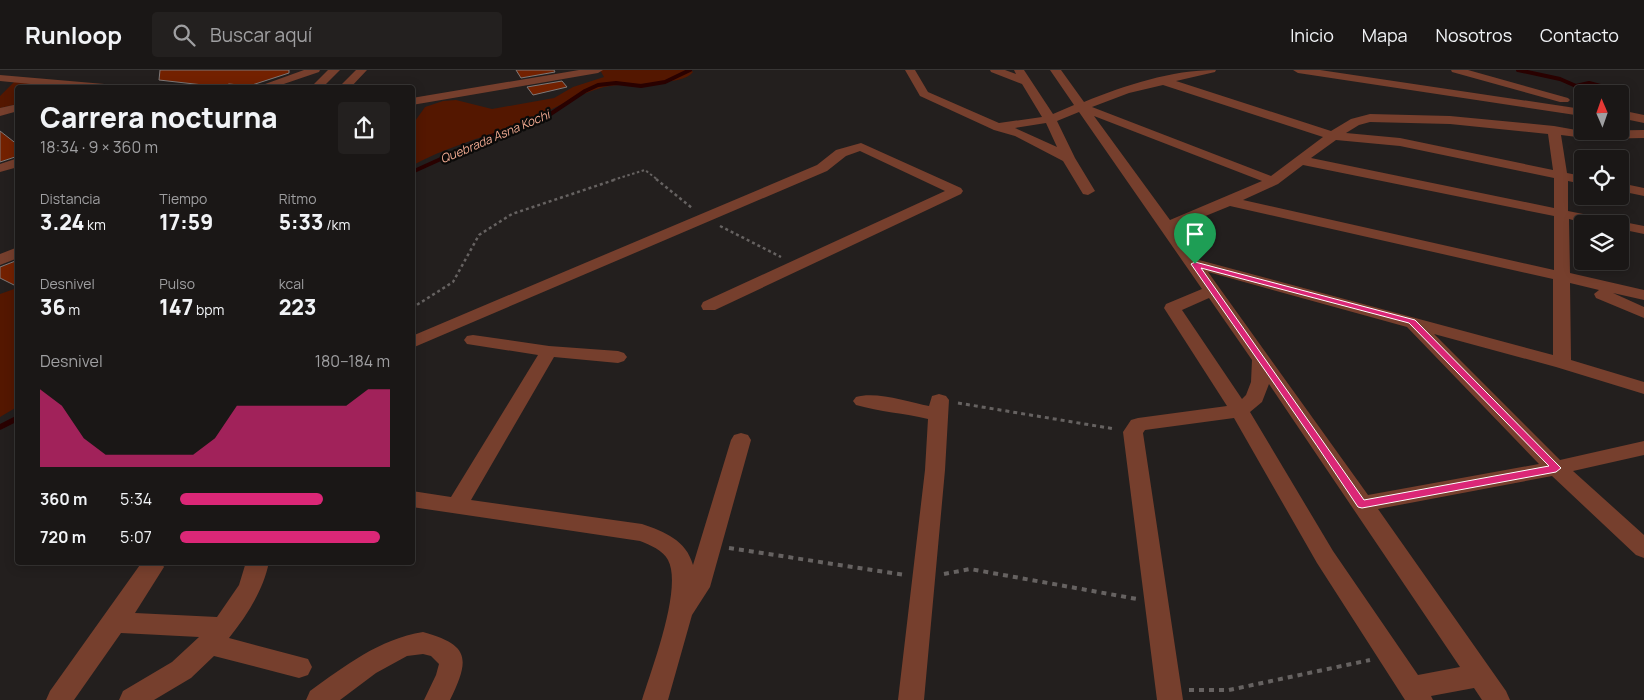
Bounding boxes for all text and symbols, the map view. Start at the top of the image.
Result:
search box [152,12,502,57]
text: Runloop [25,18,122,51]
icon: search [170,21,198,49]
text: Buscar aquí [210,22,312,48]
text: Inicio [1290,23,1334,47]
text: Mapa [1362,23,1408,47]
text: Nosotros [1436,23,1512,47]
text: Contacto [1540,23,1619,47]
north arrow [1574,85,1629,140]
map controls [1574,85,1629,270]
text: Carrera nocturna [40,98,278,136]
button: share [338,102,390,154]
water label: Quebrada Asna Kochi [438,105,554,167]
text: 18:34 · 9 × 360 m [40,136,158,158]
button: locate [1574,150,1629,205]
text: Distancia [40,189,100,208]
text: Tiempo [159,189,207,208]
text: Ritmo [279,189,316,208]
text: 3.24 [40,208,84,236]
text: 17:59 [159,208,213,236]
text: 5:33 [279,208,323,236]
pin [1174,213,1216,264]
text: km [84,215,106,234]
text: /km [323,215,350,234]
button: layers [1574,215,1629,270]
icon: arrive [1181,220,1209,248]
text: Desnivel [40,274,95,293]
text: Pulso [159,274,195,293]
text: kcal [279,274,304,293]
text: 36 [40,293,65,321]
text: 147 [159,293,193,321]
text: 223 [279,293,316,321]
text: m [65,300,80,319]
text: bpm [193,300,224,319]
text: Desnivel [40,350,103,372]
text: 180–184 m [315,350,390,372]
text: 360 m [40,488,87,510]
text: 5:34 [120,488,152,510]
text: 720 m [40,526,86,548]
text: 5:07 [120,526,152,548]

